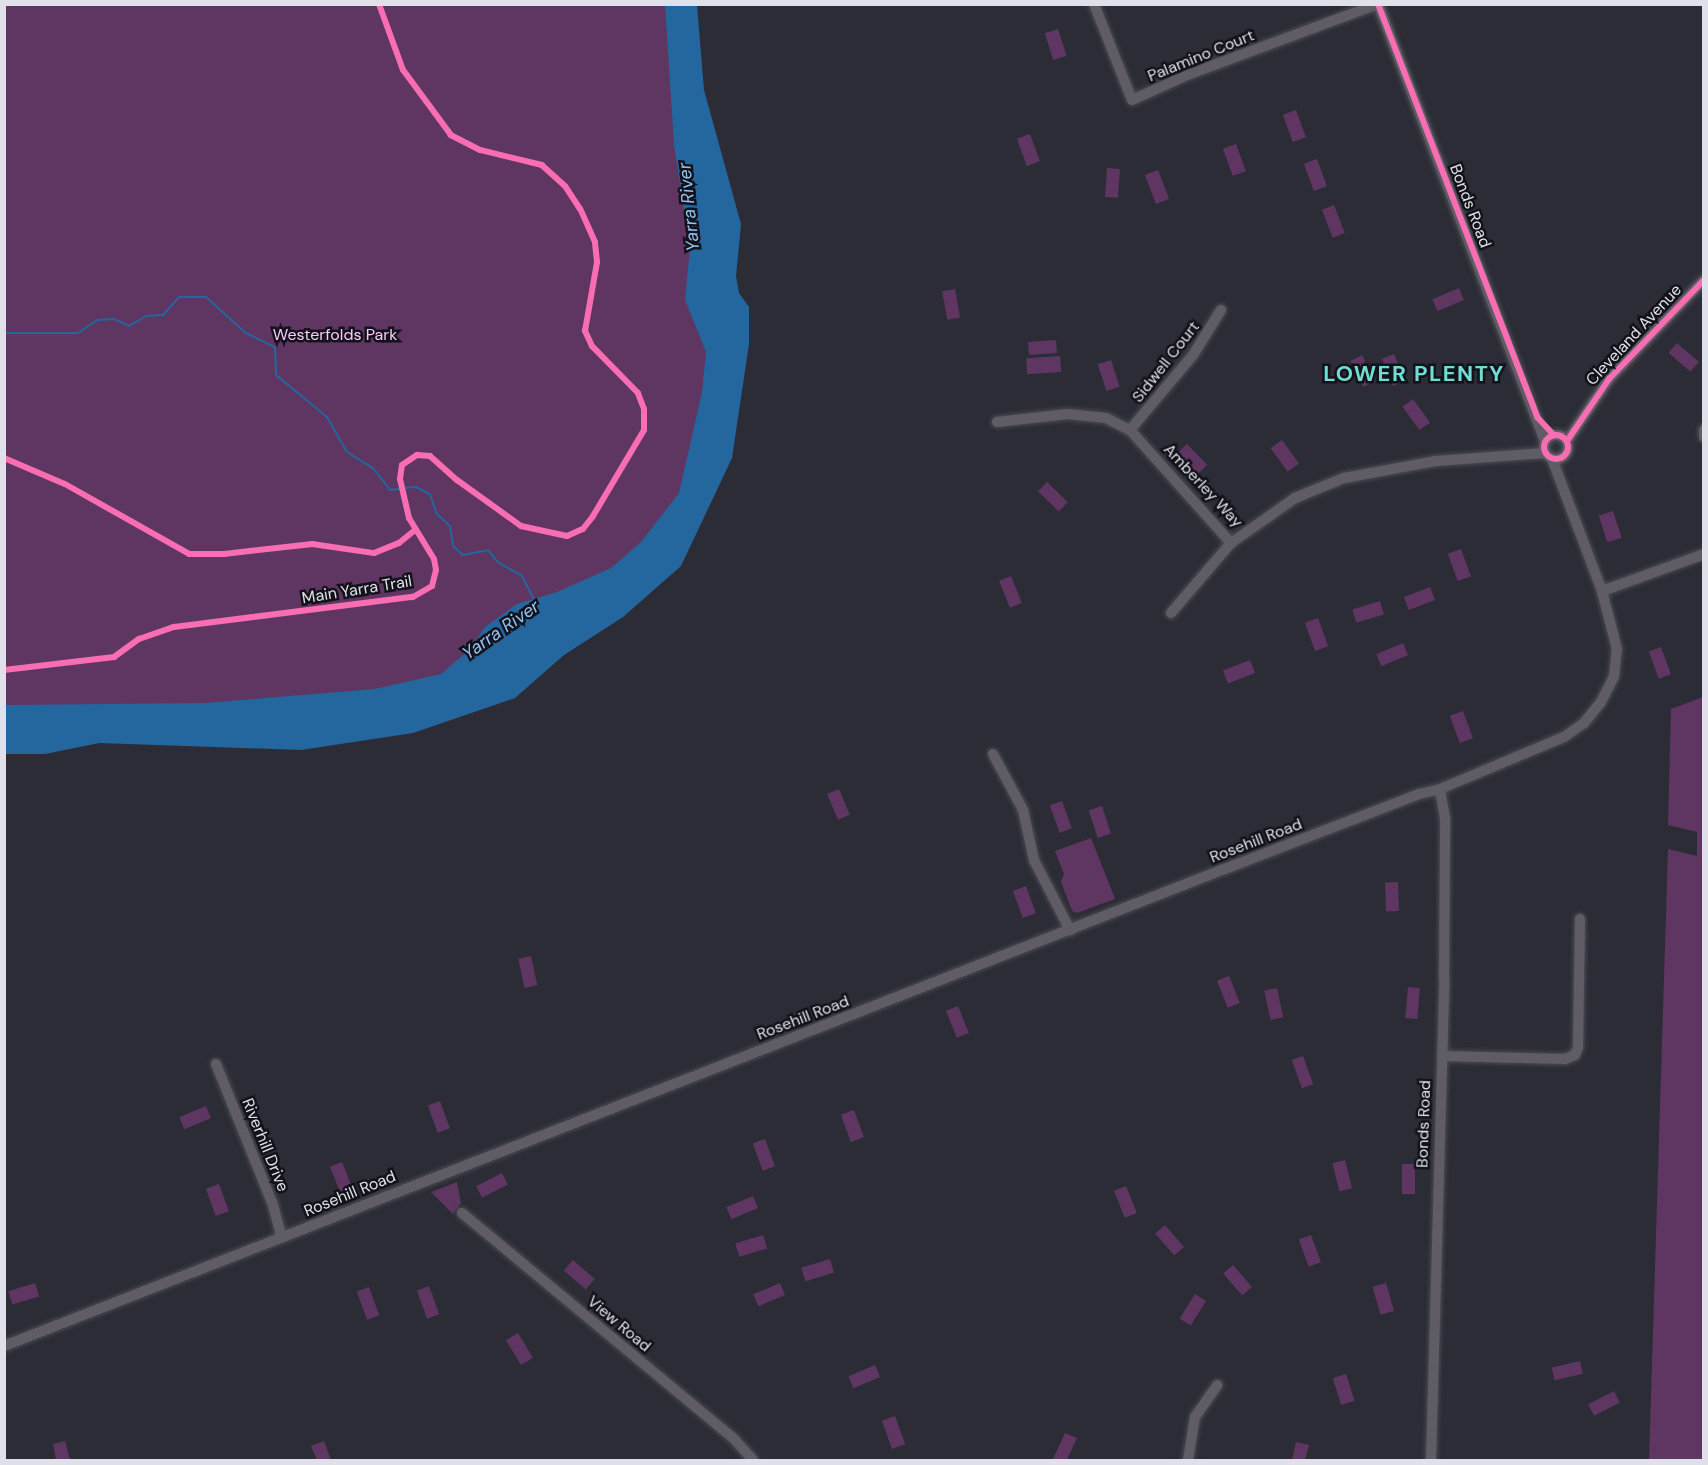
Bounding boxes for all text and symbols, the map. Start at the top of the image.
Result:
street label: Palamino Court [1145,26,1257,86]
water label: Yarra River [674,162,704,252]
street label: Bonds Road [1445,162,1495,250]
street label: Cleveland Avenue [1582,281,1686,389]
street label: Sidwell Court [1128,318,1204,406]
park label: Westerfolds Park [273,325,397,345]
district label: LOWER PLENTY [1323,361,1505,387]
street label: Amberley Way [1159,440,1247,532]
street label: Main Yarra Trail [301,572,413,608]
water label: Yarra River [458,596,544,664]
street label: Rosehill Road [1207,815,1305,867]
street label: Rosehill Road [754,992,852,1044]
street label: Bonds Road [1413,1080,1435,1168]
street label: Riverhill Drive [238,1096,292,1194]
street label: Rosehill Road [301,1167,399,1221]
street label: View Road [583,1292,655,1356]

